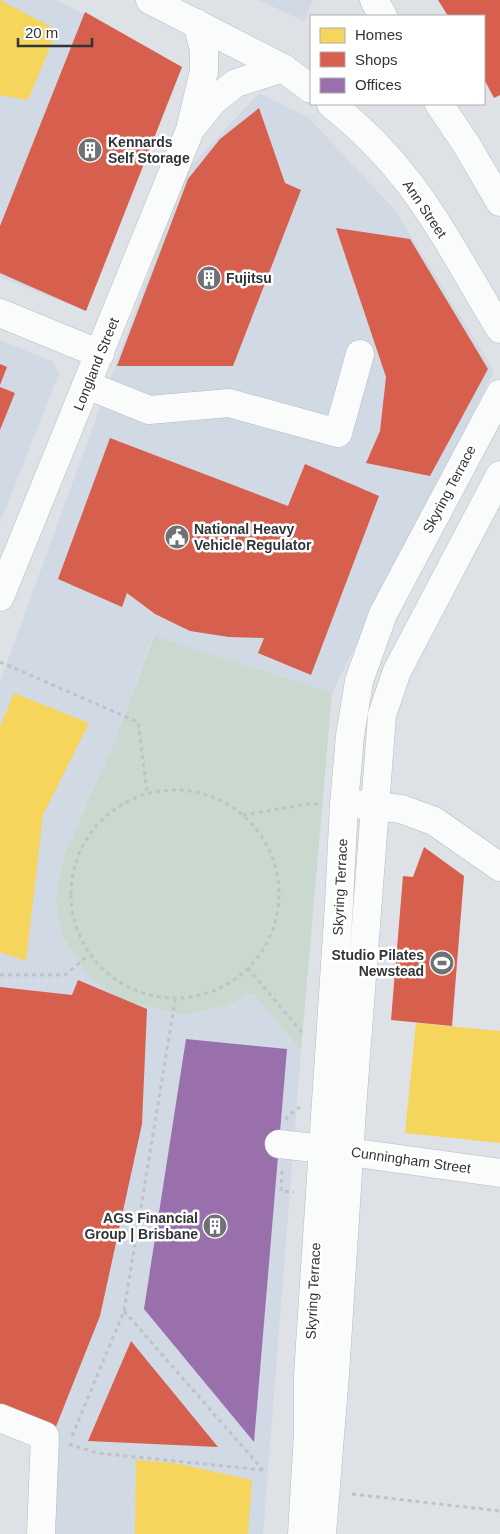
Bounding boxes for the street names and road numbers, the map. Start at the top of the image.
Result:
street label: Ann Street [400,177,450,241]
street label: Longland Street [70,315,122,413]
street label: Skyring Terrace [419,442,479,536]
street label: Skyring Terrace [329,838,351,936]
street label: Cunningham Street [350,1144,472,1176]
street label: Skyring Terrace [302,1242,324,1340]

